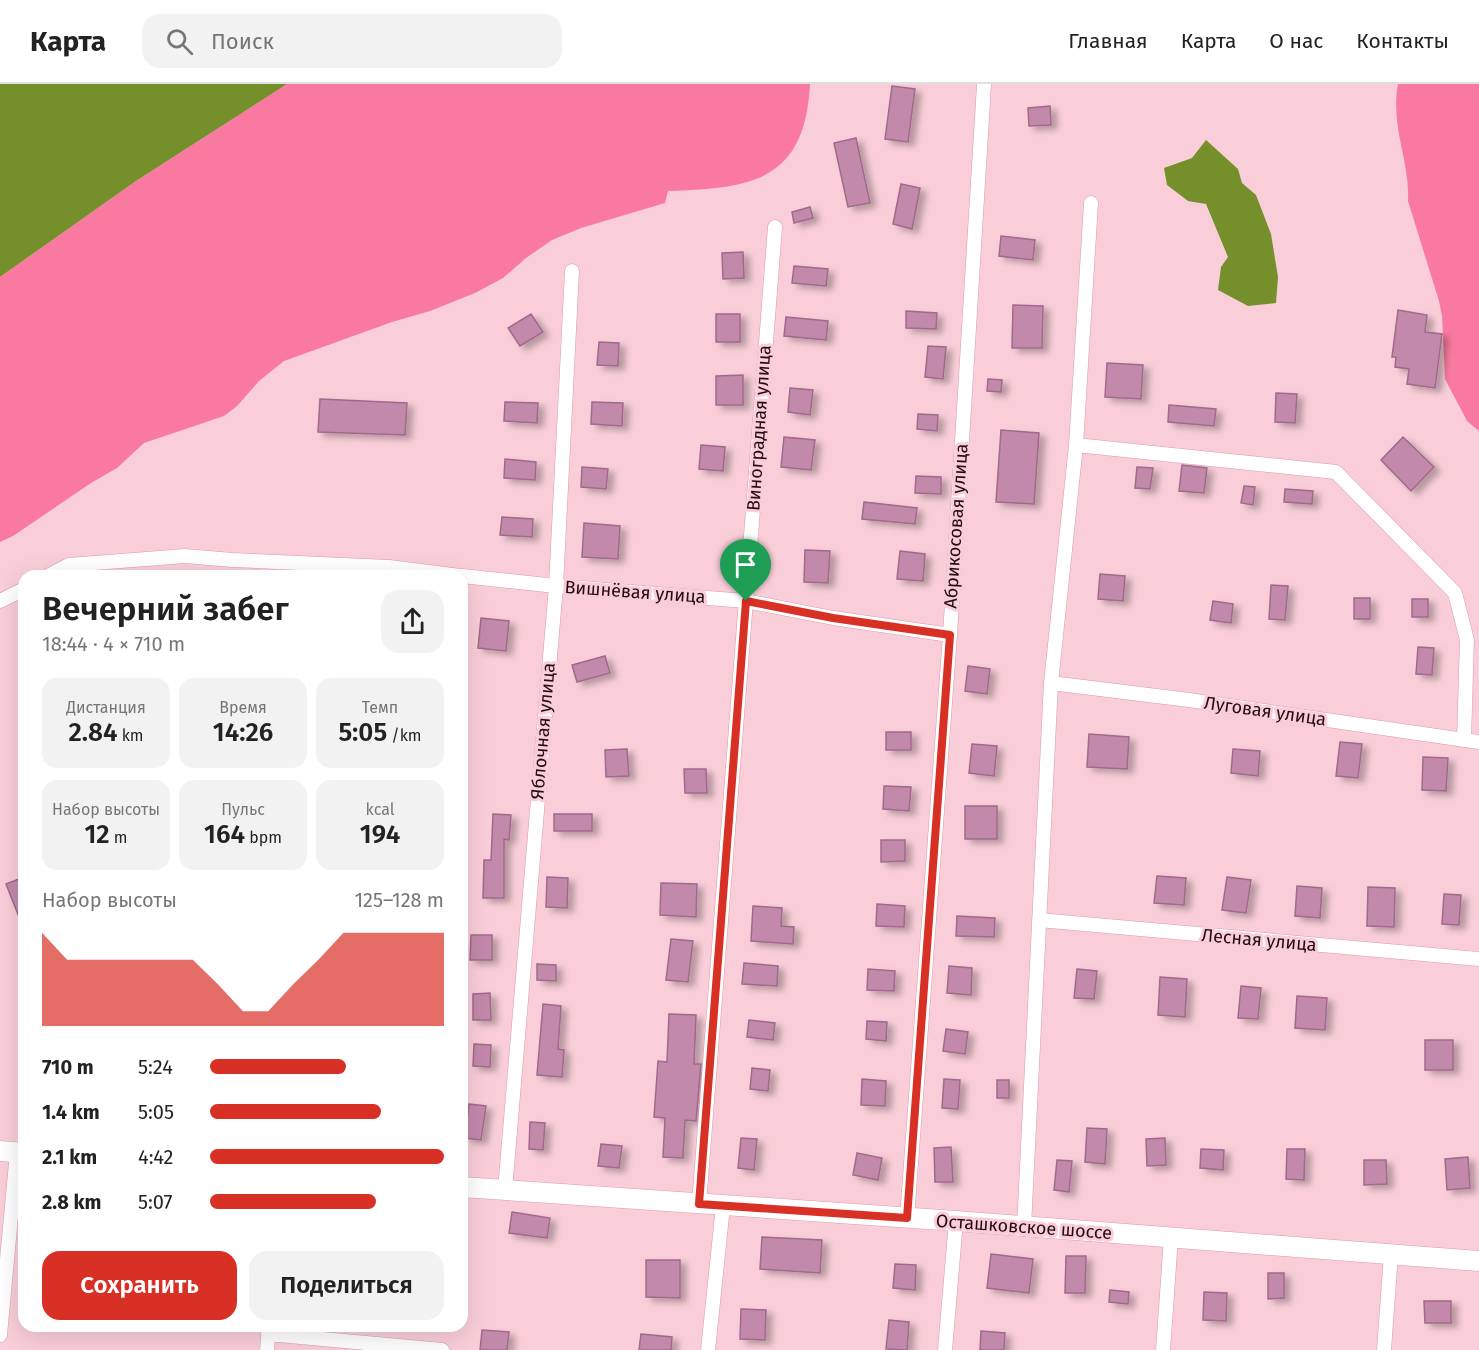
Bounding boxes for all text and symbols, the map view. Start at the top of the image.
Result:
search box [142,14,562,68]
text: Карта [30,25,106,58]
icon: search [163,25,196,58]
text: Поиск [211,28,274,55]
text: Главная [1068,28,1148,54]
text: Карта [1181,28,1236,54]
text: О нас [1269,28,1323,54]
text: Контакты [1356,28,1449,54]
street label: Виноградная улица [742,344,776,512]
street label: Абрикосовая улица [939,443,973,609]
pin [720,539,771,601]
icon: arrive [729,548,762,581]
street label: Вишнёвая улица [564,576,706,608]
text: Вечерний забег [42,589,289,629]
button: share [381,590,444,653]
text: 18:44 · 4 × 710 m [42,632,185,656]
street label: Яблочная улица [526,662,560,800]
street label: Луговая улица [1203,692,1327,730]
text: Дистанция [66,698,146,717]
text: Время [219,698,267,717]
text: Темп [362,698,398,717]
text: 2.84 [68,717,117,748]
text: 14:26 [213,717,273,748]
text: 5:05 [338,717,387,748]
text: km [117,726,144,745]
text: /km [387,726,422,745]
text: Набор высоты [52,800,160,819]
text: Пульс [221,800,265,819]
text: kcal [366,800,394,819]
text: 12 [84,819,110,850]
text: 164 [204,819,245,850]
text: 194 [360,819,400,850]
text: m [110,828,128,847]
text: bpm [245,828,282,847]
text: Набор высоты [42,888,177,912]
text: 125–128 m [354,888,444,912]
street label: Лесная улица [1200,924,1318,956]
text: 710 m [42,1055,94,1079]
text: 5:24 [138,1055,173,1079]
text: 1.4 km [42,1100,100,1124]
text: 5:05 [138,1100,174,1124]
text: 2.1 km [42,1145,97,1169]
text: 4:42 [138,1145,173,1169]
text: 2.8 km [42,1190,101,1214]
text: 5:07 [138,1190,172,1214]
street label: Осташковское шоссе [935,1210,1113,1244]
button: Сохранить [42,1251,237,1320]
button: Поделиться [249,1251,444,1320]

